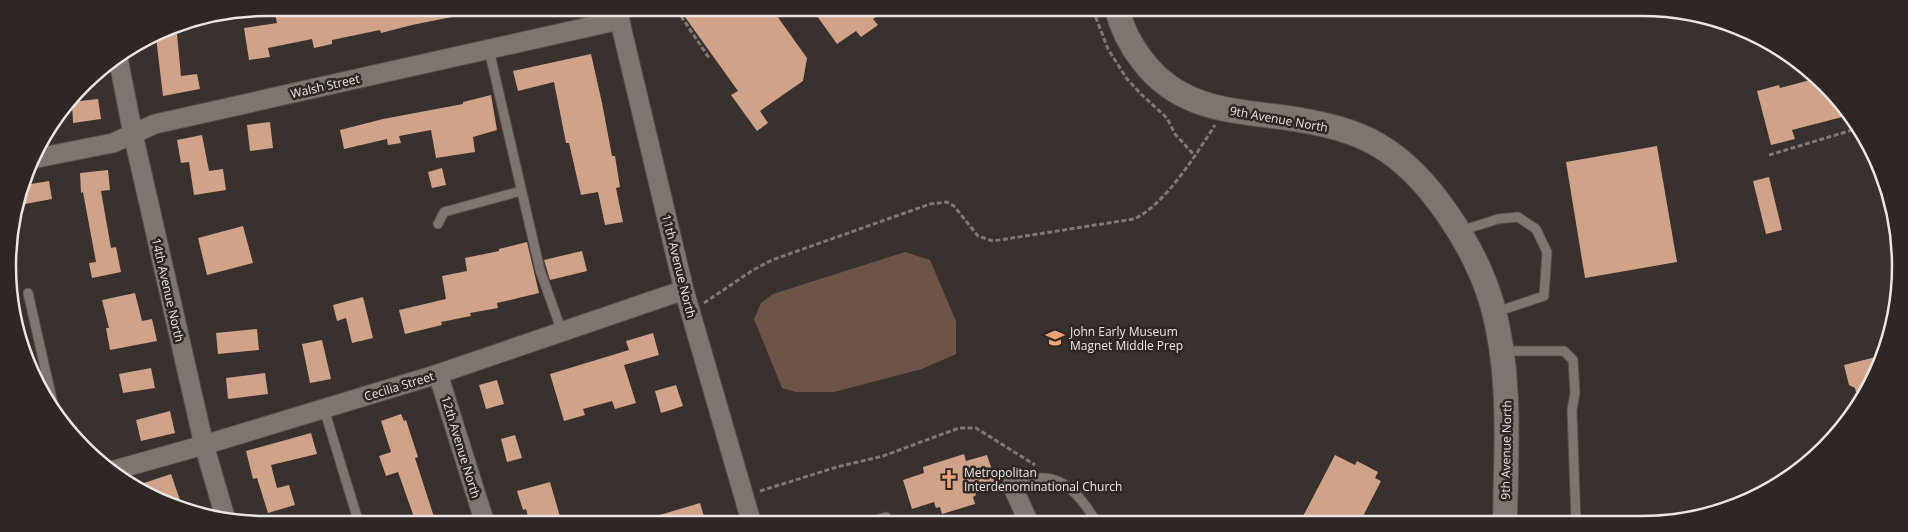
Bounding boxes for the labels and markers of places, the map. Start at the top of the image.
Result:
place label: John Early Museum Magnet Middle Prep [1069,323,1183,354]
school or university icon: John Early Museum Magnet Middle Prep [1044,327,1066,349]
place label: Metropolitan Interdenominational Church [964,464,1122,495]
church icon: Metropolitan Interdenominational Church [938,468,960,490]

